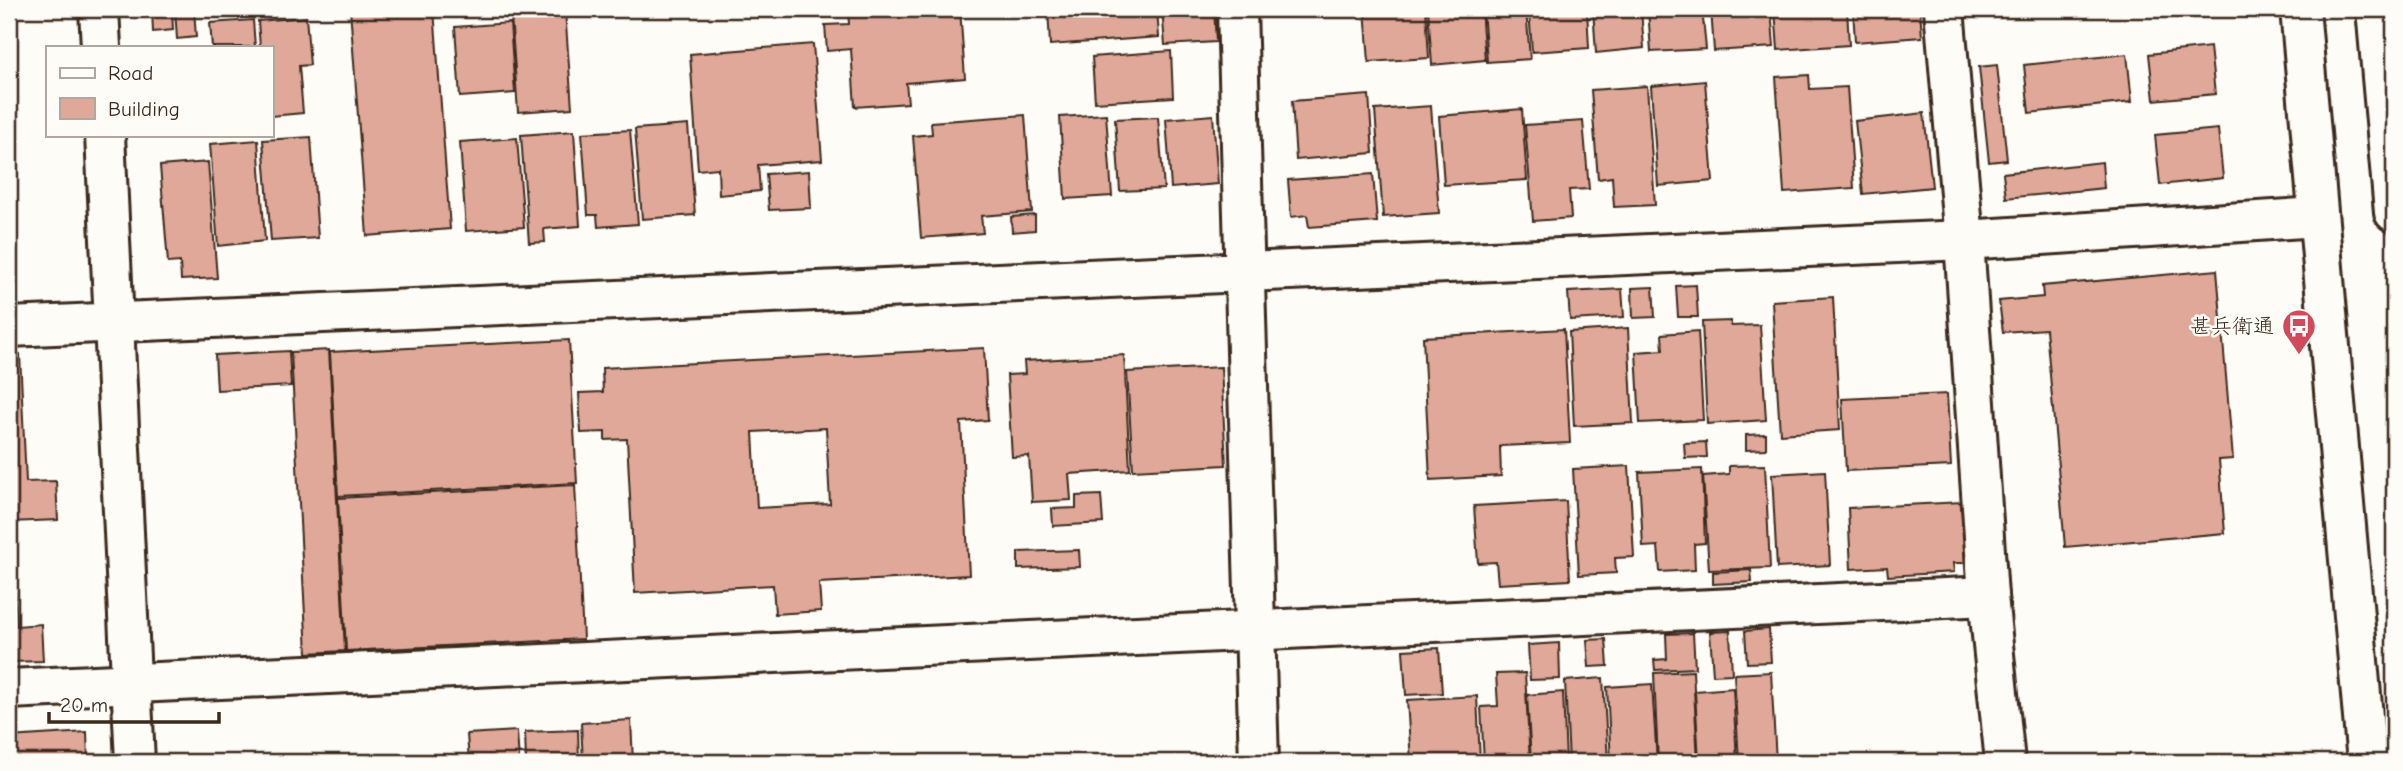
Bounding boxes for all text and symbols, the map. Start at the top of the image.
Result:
legend [46,46,273,136]
text: Road [108,61,153,85]
text: Building [108,97,180,121]
bus stop icon: 甚兵衛通 [2280,307,2318,356]
place label: 甚兵衛通 [2190,314,2274,338]
scale bar [49,680,219,724]
text: 20 m [60,693,108,717]

